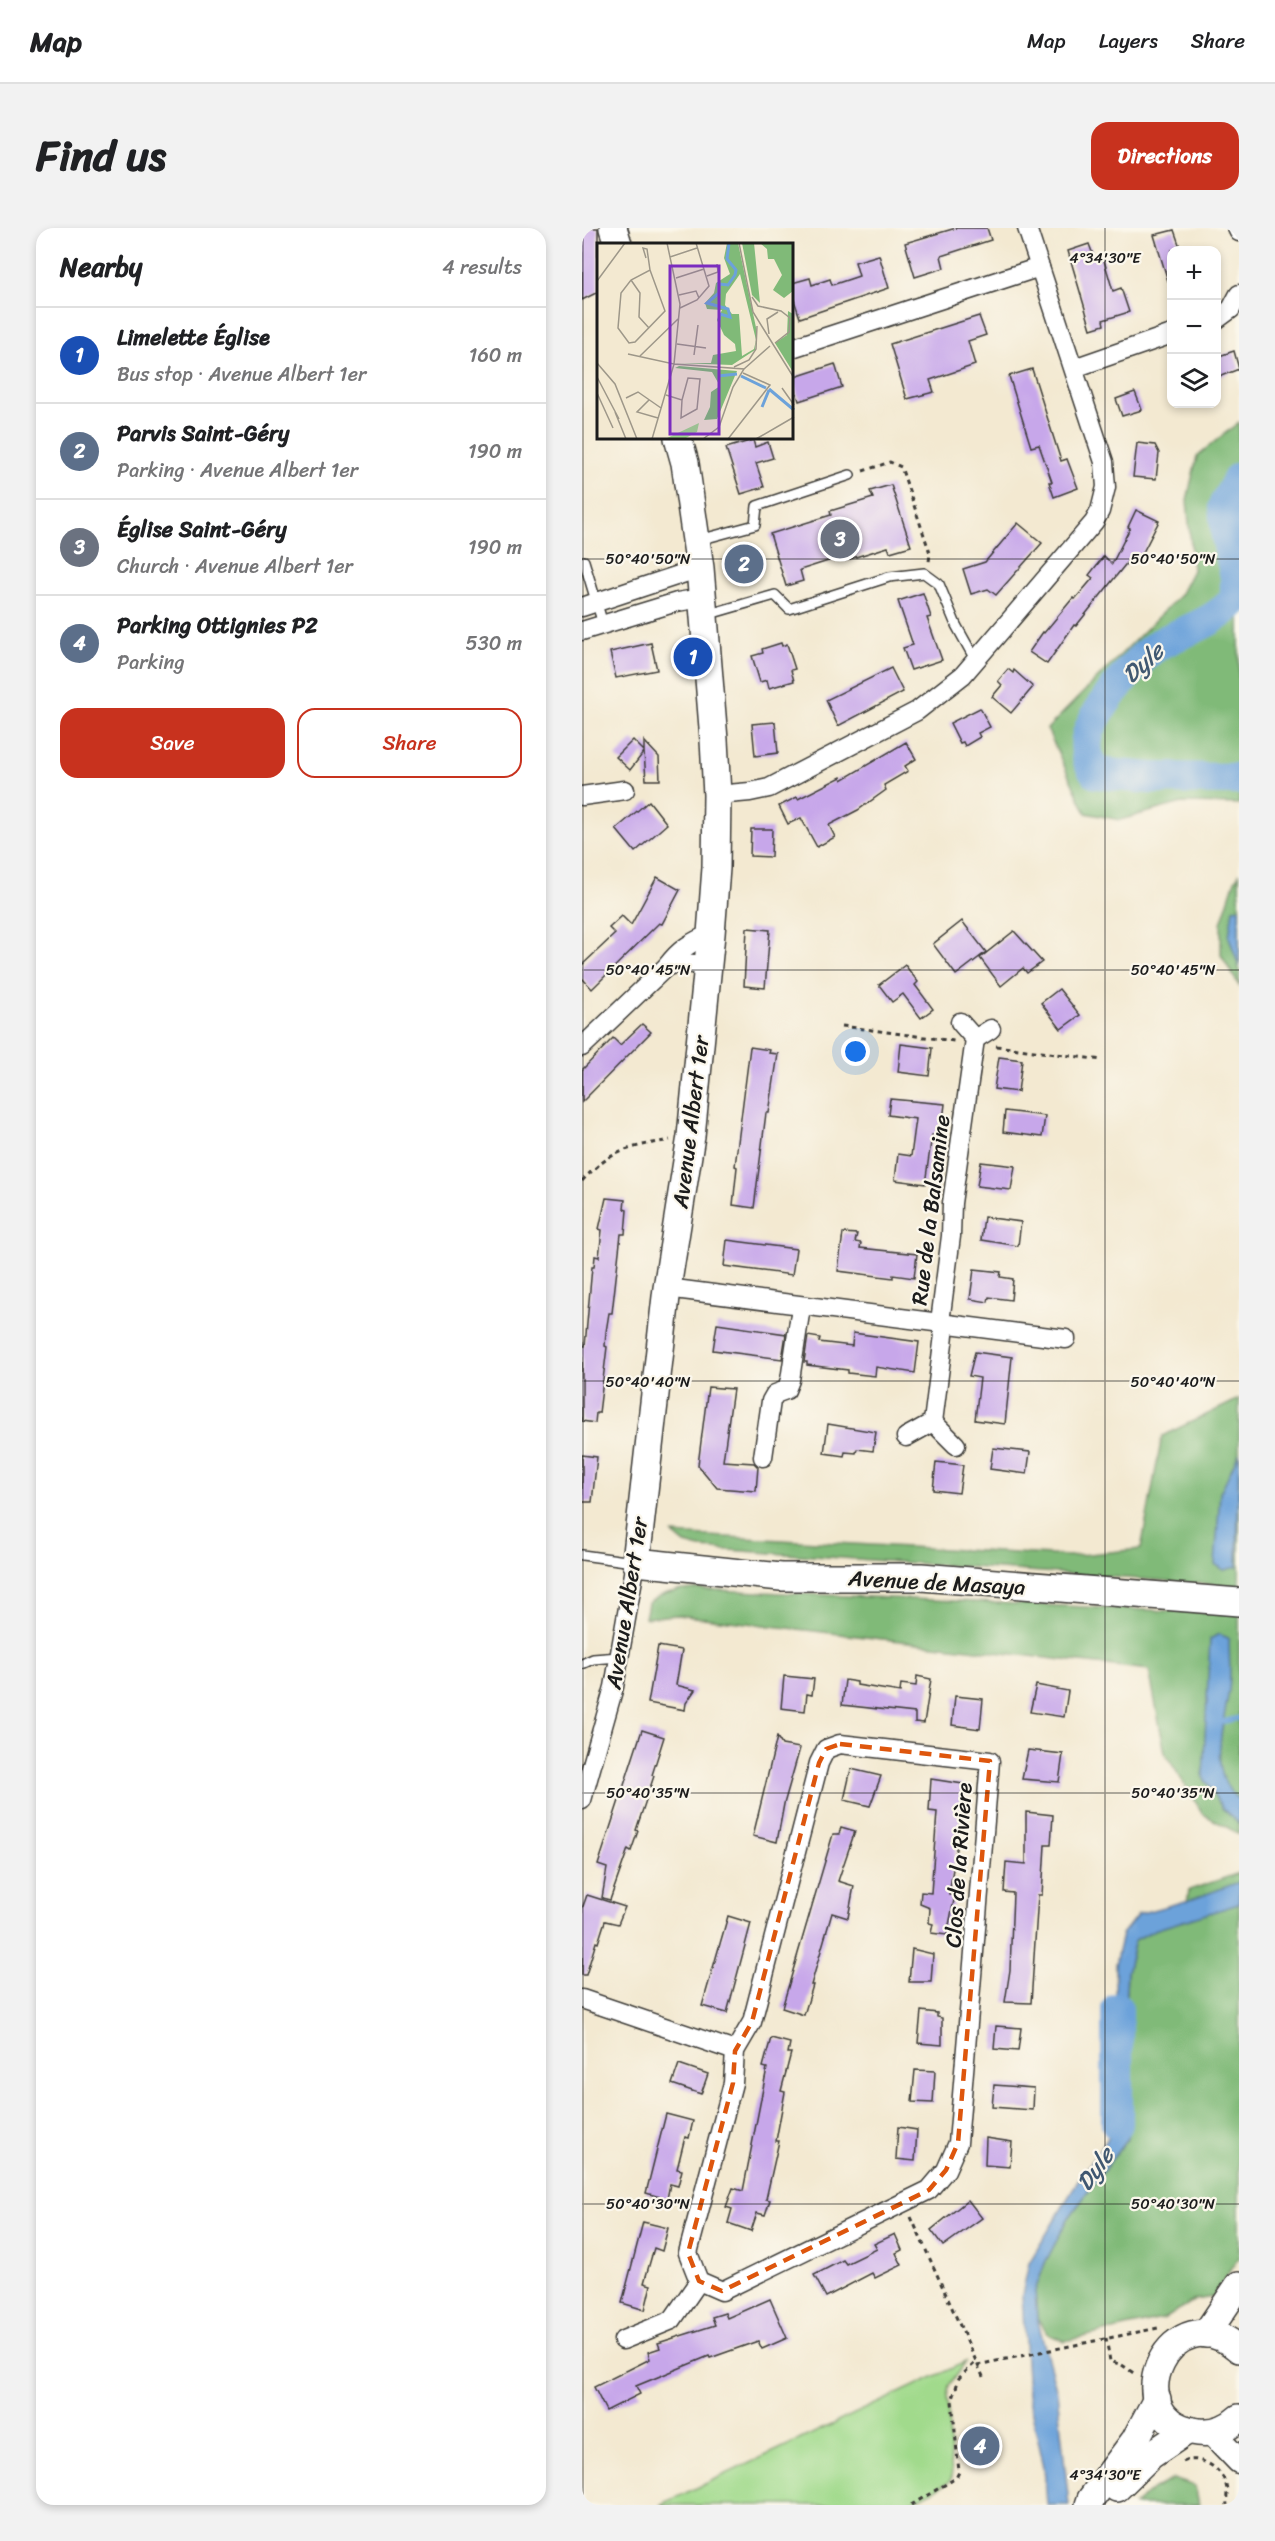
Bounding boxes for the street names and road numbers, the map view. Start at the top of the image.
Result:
street label: Avenue Albert 1er [660,1032,721,1211]
street label: Rue de la Balsamine [899,1113,962,1308]
street label: Avenue Albert 1er [594,1512,660,1693]
street label: Avenue de Masaya [846,1558,1026,1607]
street label: Clos de la Rivière [933,1781,984,1949]

